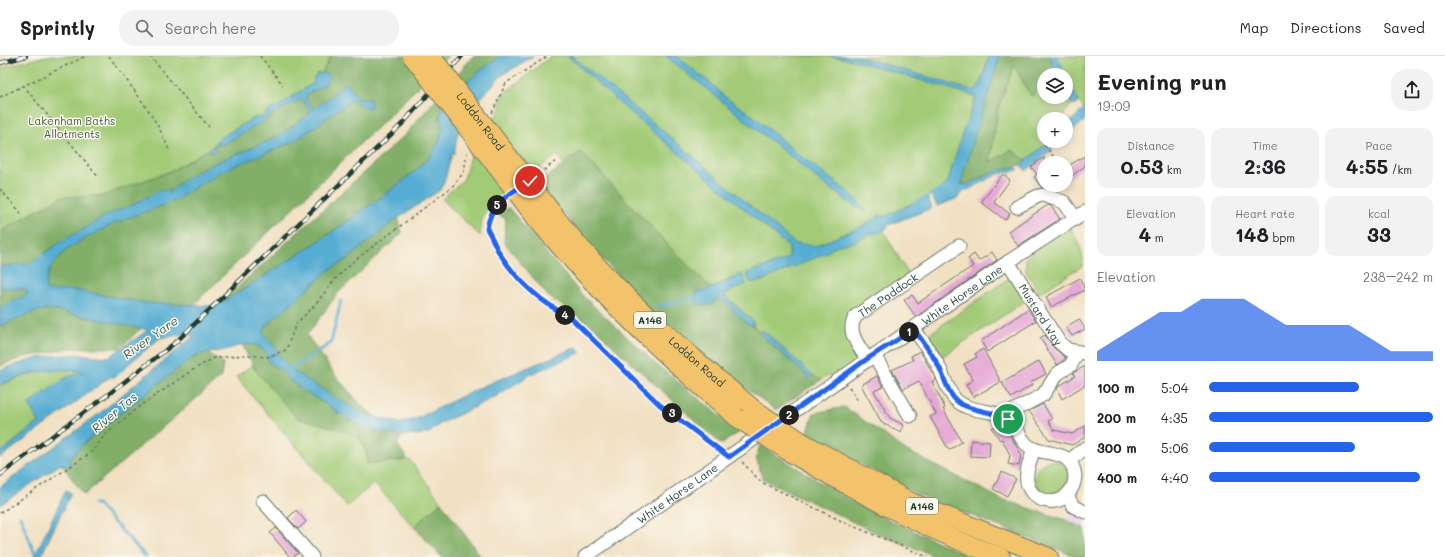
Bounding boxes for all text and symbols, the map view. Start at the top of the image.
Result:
search box [119,10,399,46]
text: Sprintly [20,15,95,40]
icon: search [133,17,155,39]
text: Search here [165,18,256,38]
text: Map [1240,18,1268,37]
text: Directions [1290,18,1361,37]
text: Saved [1383,18,1425,37]
text: Evening run [1097,67,1227,96]
map controls [1037,68,1073,192]
button: layers [1037,68,1073,104]
button: share [1391,69,1433,111]
street label: Loddon Road [454,89,509,153]
text: 19:09 [1097,97,1130,114]
button: + [1037,112,1073,148]
park label: Lakenham Baths Allotments [29,113,115,141]
text: Distance [1127,138,1175,153]
text: Time [1252,138,1278,153]
text: Pace [1366,138,1392,153]
text: 0.53 [1121,153,1163,179]
text: 2:36 [1244,153,1286,179]
text: 4:55 [1346,153,1388,179]
button: − [1037,156,1073,192]
text: km [1163,162,1181,177]
text: /km [1388,162,1412,177]
pin [513,164,547,198]
icon: check [519,170,541,192]
pin: 5 [487,195,507,215]
text: 5 [494,197,500,212]
text: Elevation [1126,206,1176,221]
text: Heart rate [1235,206,1295,221]
text: kcal [1368,206,1390,221]
text: 4 [1139,221,1151,247]
text: 148 [1235,221,1269,247]
text: 33 [1367,221,1391,247]
text: m [1151,230,1163,245]
text: bpm [1269,230,1295,245]
street label: White Horse Lane [918,261,1005,328]
text: Elevation [1097,268,1155,285]
text: 238–242 m [1363,268,1433,285]
street label: The Paddock [855,269,921,320]
street label: Mustard Way [1016,281,1067,348]
pin: 4 [555,305,575,325]
text: 4 [562,307,568,322]
water label: River Yare [119,312,181,362]
road number: A146 [634,312,666,328]
pin: 1 [899,322,919,342]
text: 1 [907,324,911,339]
street label: Loddon Road [666,332,729,390]
text: 100 m [1097,379,1134,396]
text: 5:04 [1161,379,1188,396]
water label: River Tas [88,388,140,436]
pin [991,402,1025,436]
pin: 3 [662,403,682,423]
text: 3 [669,405,675,420]
pin: 2 [779,405,799,425]
text: 2 [786,407,792,422]
icon: arrive [997,408,1019,430]
text: 200 m [1097,409,1136,426]
text: 4:35 [1161,409,1188,426]
text: 300 m [1097,439,1137,456]
text: 5:06 [1161,439,1188,456]
street label: White Horse Lane [633,459,721,526]
text: 400 m [1097,469,1137,486]
text: 4:40 [1161,469,1188,486]
road number: A146 [906,498,938,514]

